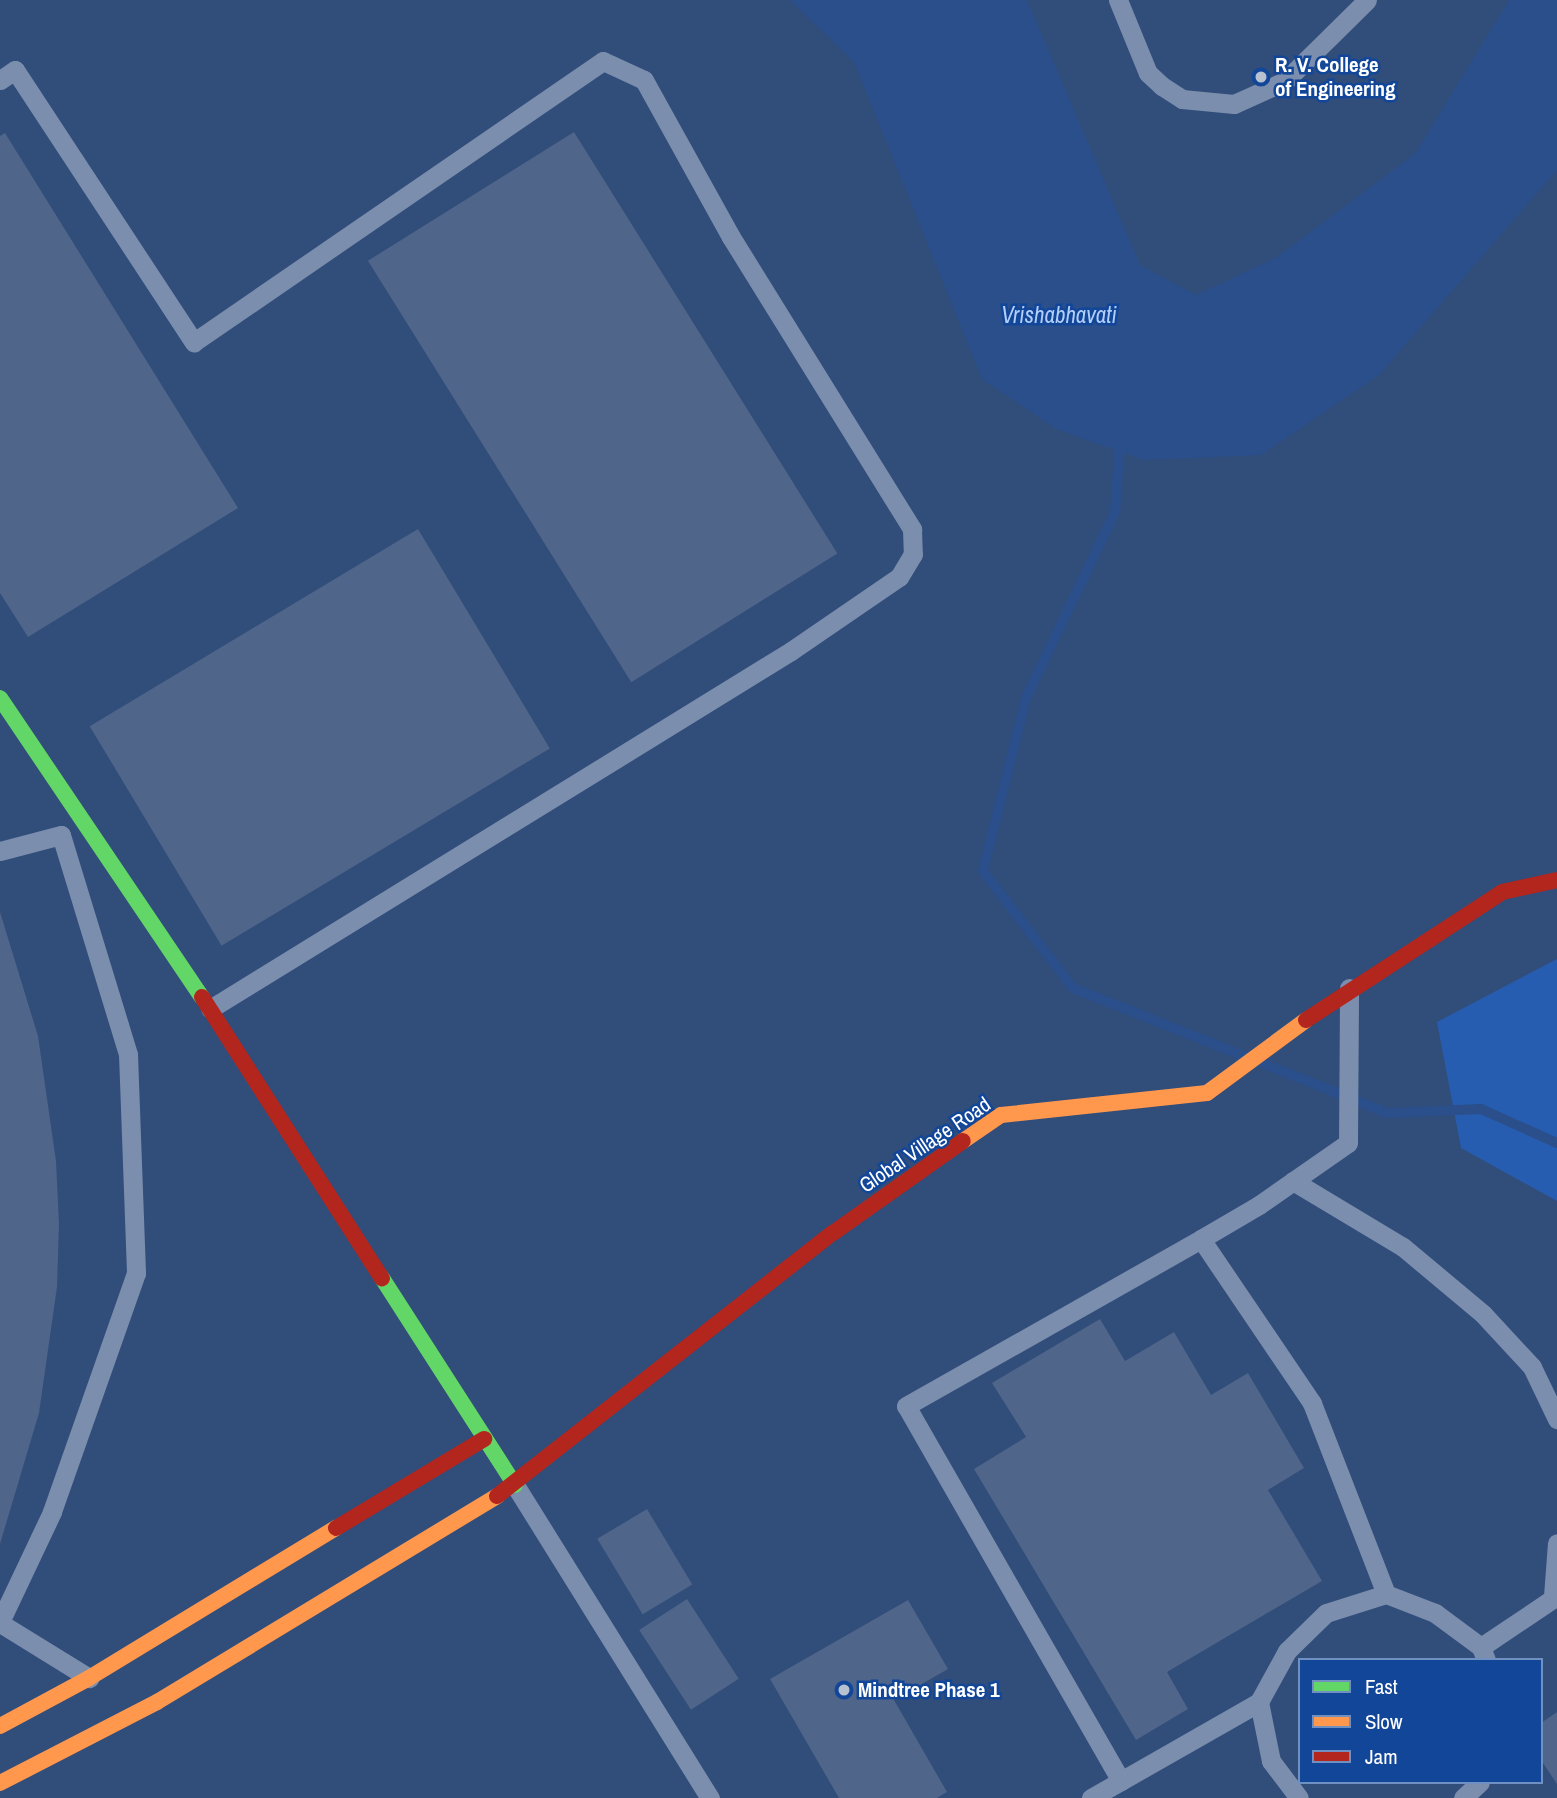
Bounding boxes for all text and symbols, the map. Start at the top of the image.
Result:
place label: R. V. College of Engineering [1275,52,1396,102]
marker: R. V. College of Engineering [1253,69,1269,85]
water label: Vrishabhavati [1001,301,1117,329]
street label: Global Village Road [855,1092,995,1198]
legend [1298,1658,1543,1784]
text: Fast [1365,1672,1398,1701]
place label: Mindtree Phase 1 [858,1677,1000,1703]
marker: Mindtree Phase 1 [836,1682,852,1698]
text: Slow [1365,1707,1402,1736]
text: Jam [1365,1742,1398,1771]

